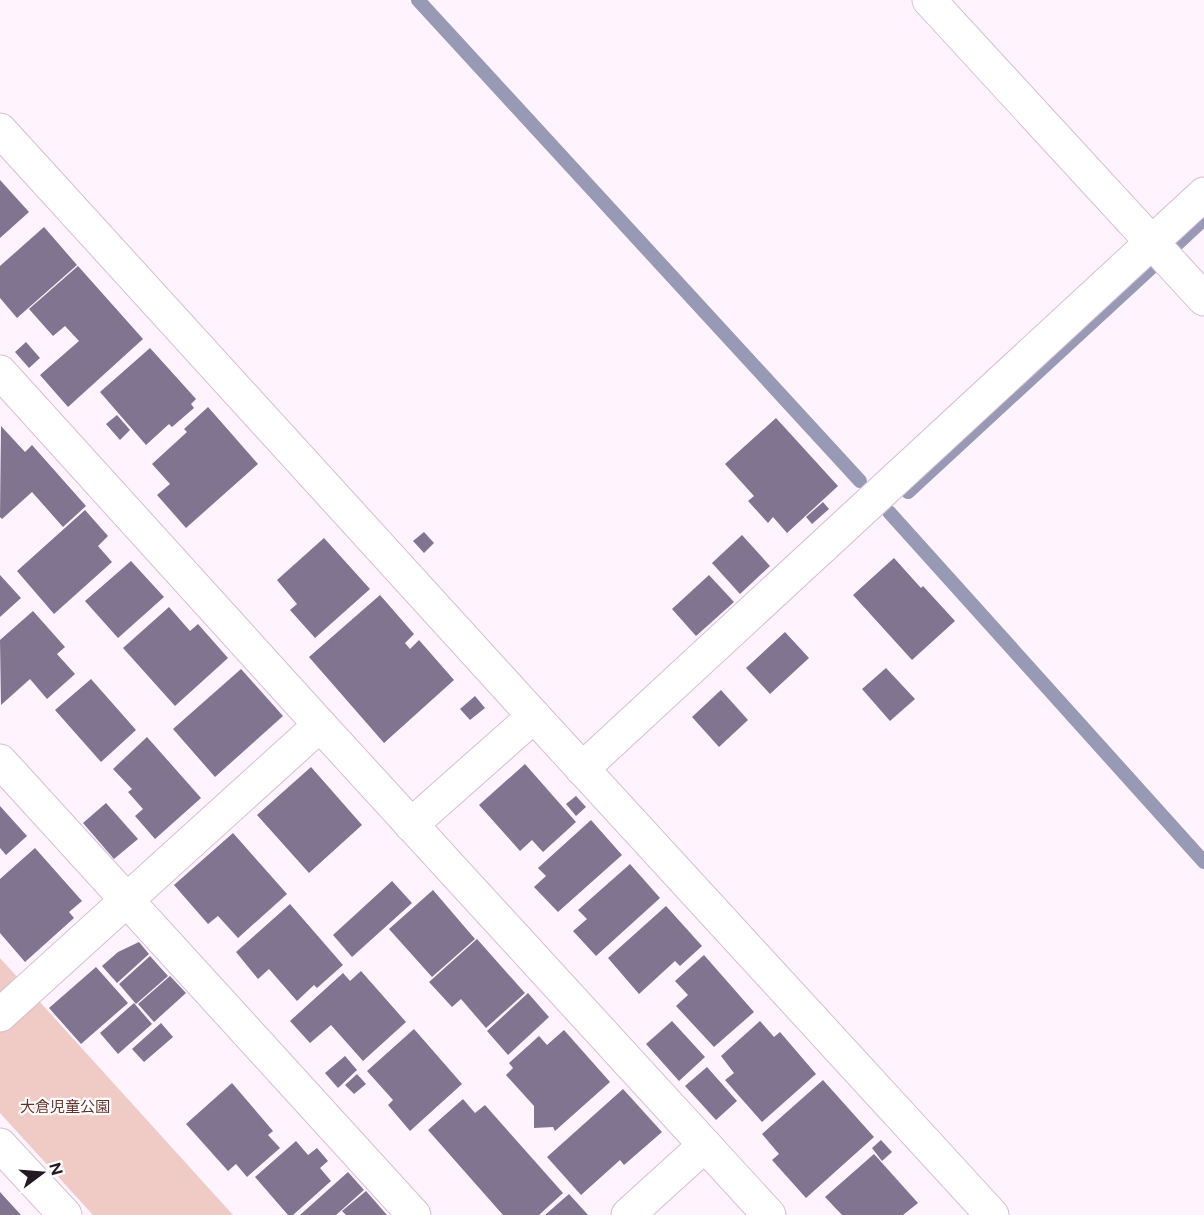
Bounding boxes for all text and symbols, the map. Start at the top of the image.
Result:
park label: 大倉児童公園 [20,1098,110,1116]
north arrow [12,1143,72,1203]
text: N [45,1160,67,1178]

